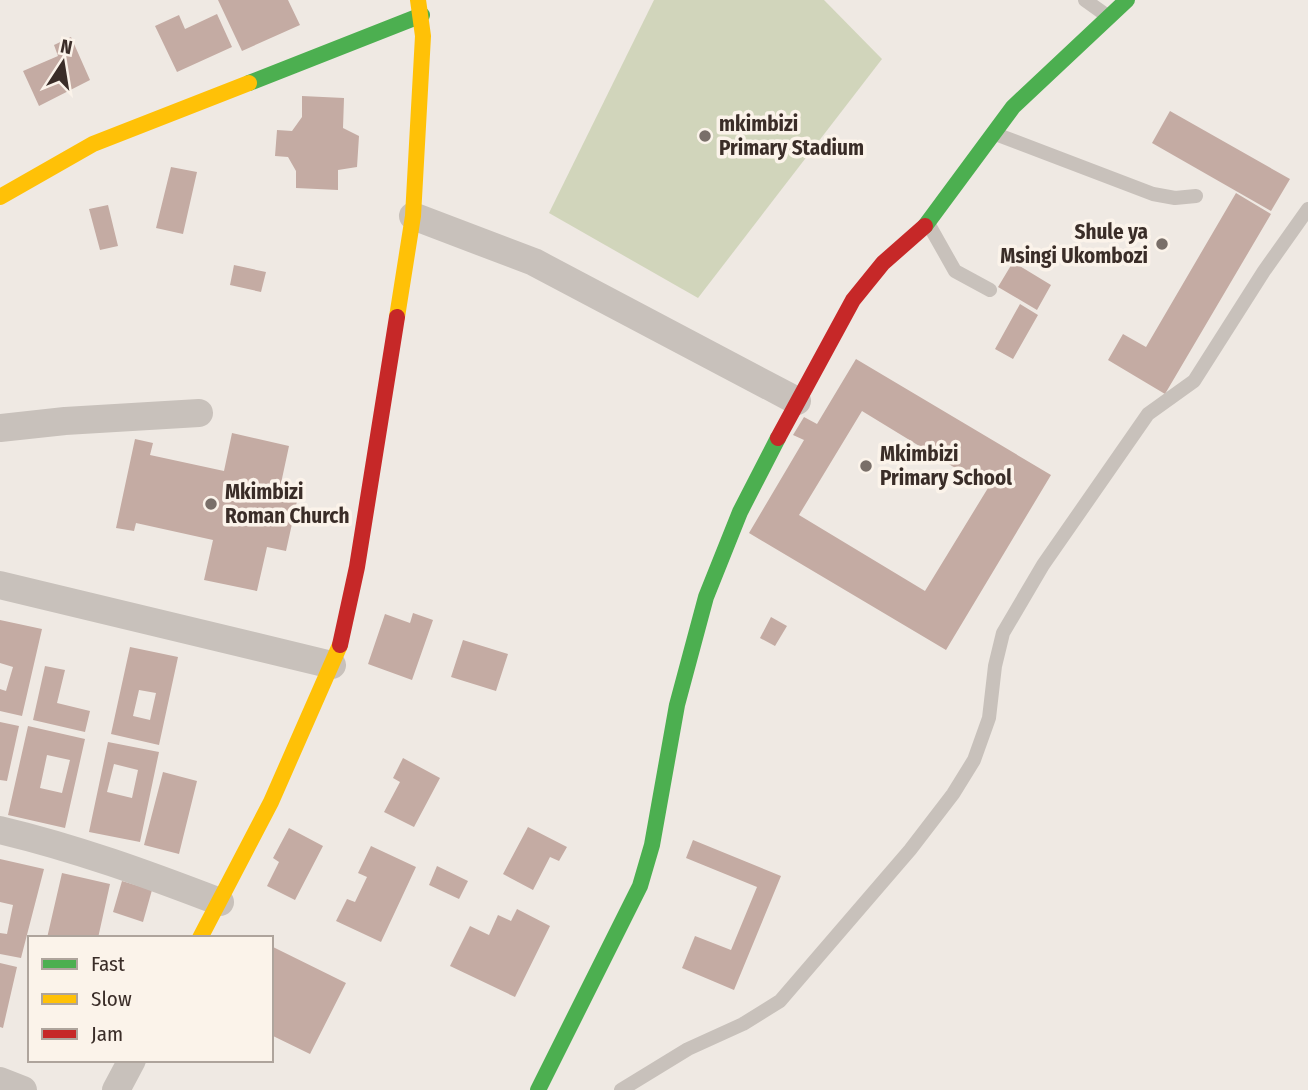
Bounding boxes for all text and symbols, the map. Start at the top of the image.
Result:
north arrow [28,28,98,98]
text: N [58,34,74,59]
place label: mkimbizi Primary Stadium [719,111,864,161]
marker: mkimbizi Primary Stadium [697,128,713,144]
place label: Shule ya Msingi Ukombozi [1000,219,1148,269]
marker: Shule ya Msingi Ukombozi [1154,236,1170,252]
place label: Mkimbizi Primary School [880,441,1012,491]
marker: Mkimbizi Primary School [858,458,874,474]
place label: Mkimbizi Roman Church [225,479,350,529]
marker: Mkimbizi Roman Church [203,496,219,512]
legend [28,936,273,1062]
text: Fast [91,951,125,977]
text: Slow [91,986,132,1012]
text: Jam [91,1021,123,1047]

